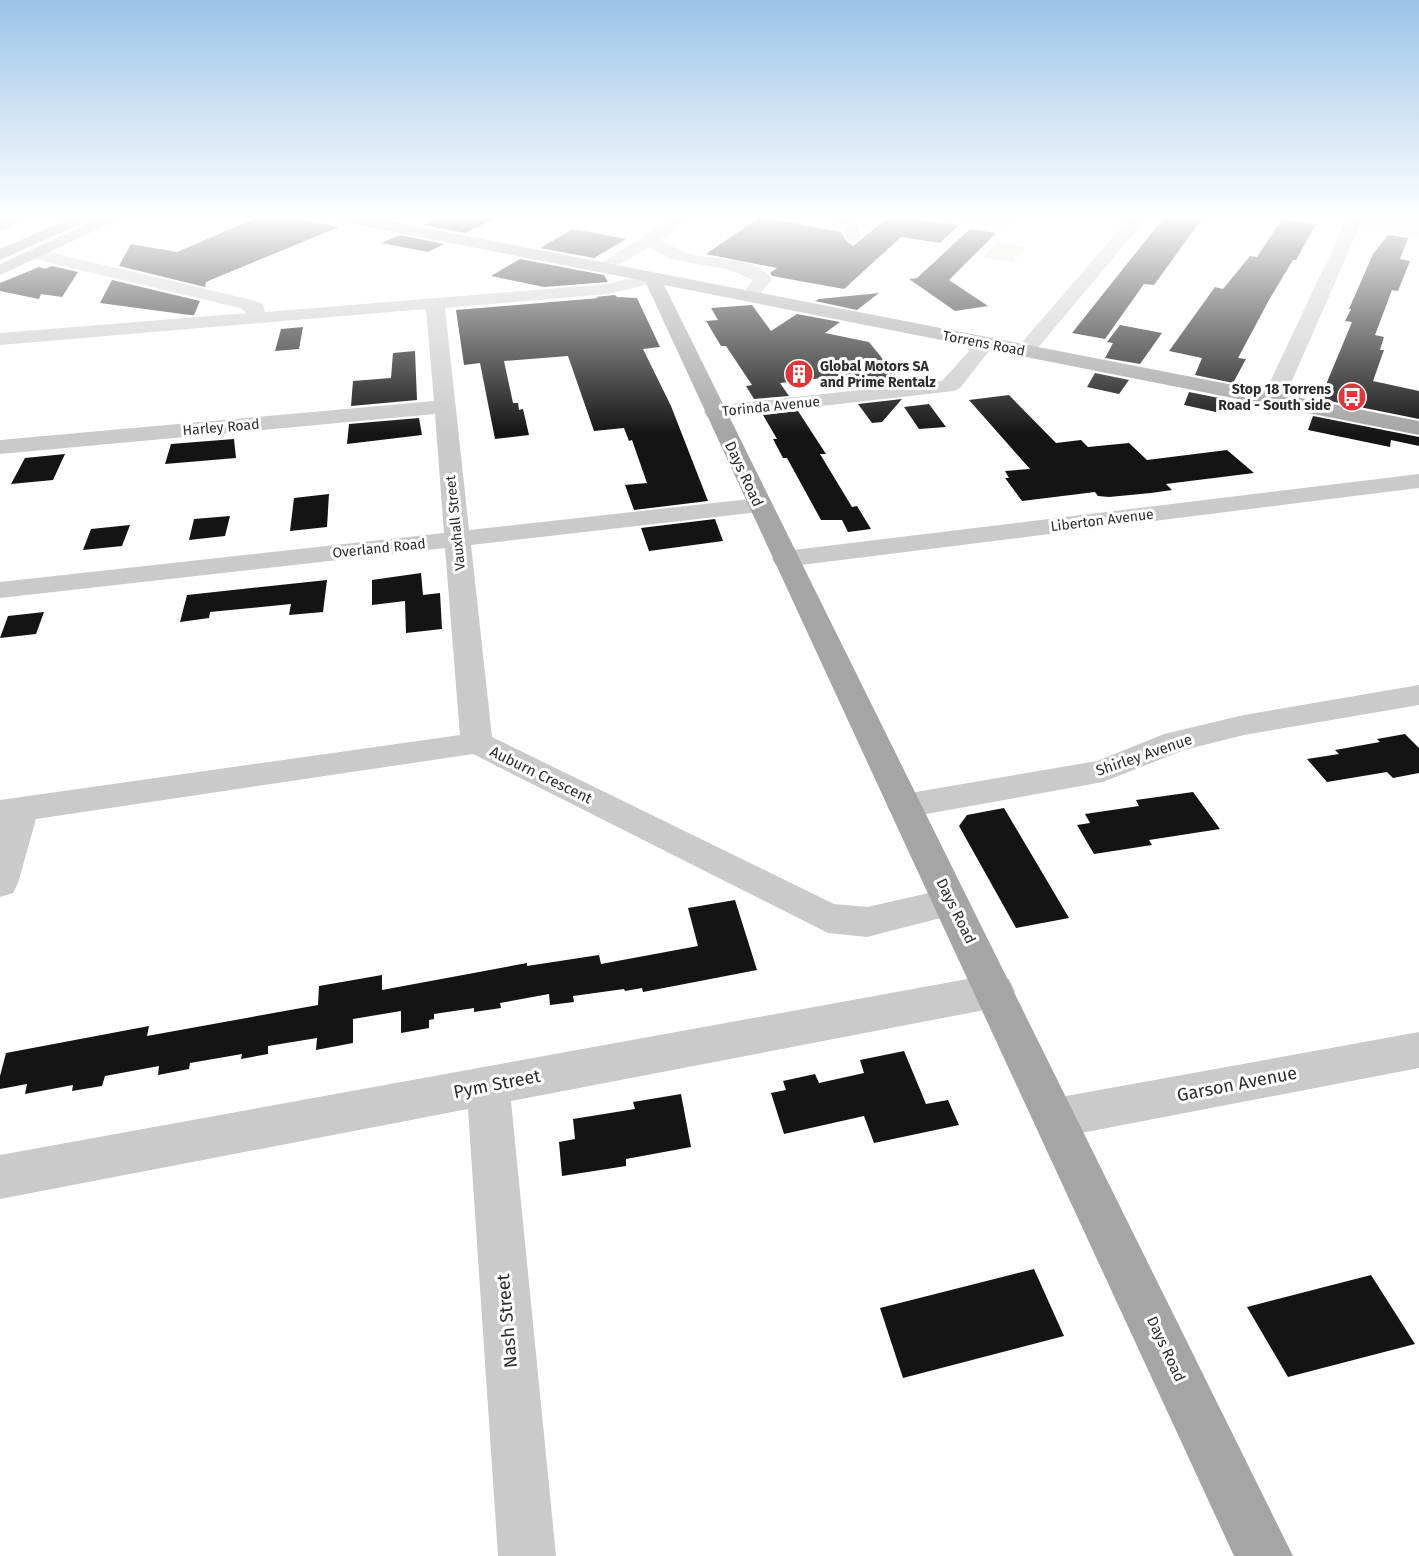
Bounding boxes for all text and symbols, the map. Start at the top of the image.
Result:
street label: Torrens Road [941,327,1026,360]
building icon: Global Motors SA and Prime Rentalz [783,358,815,390]
place label: Global Motors SA and Prime Rentalz [820,358,936,391]
place label: Stop 18 Torrens Road - South side [1218,381,1331,414]
bus stop icon: Stop 18 Torrens Road - South side [1336,381,1368,413]
street label: Torinda Avenue [721,393,821,420]
street label: Harley Road [182,416,260,439]
street label: Days Road [721,438,767,510]
street label: Vauxhall Street [442,474,469,571]
street label: Liberton Avenue [1050,506,1155,535]
street label: Overland Road [332,535,427,562]
street label: Shirley Avenue [1094,730,1194,780]
street label: Auburn Crescent [487,742,596,808]
street label: Days Road [933,875,979,947]
street label: Garson Avenue [1175,1062,1299,1106]
street label: Pym Street [452,1065,543,1103]
street label: Nash Street [492,1272,522,1369]
street label: Days Road [1143,1313,1189,1385]

